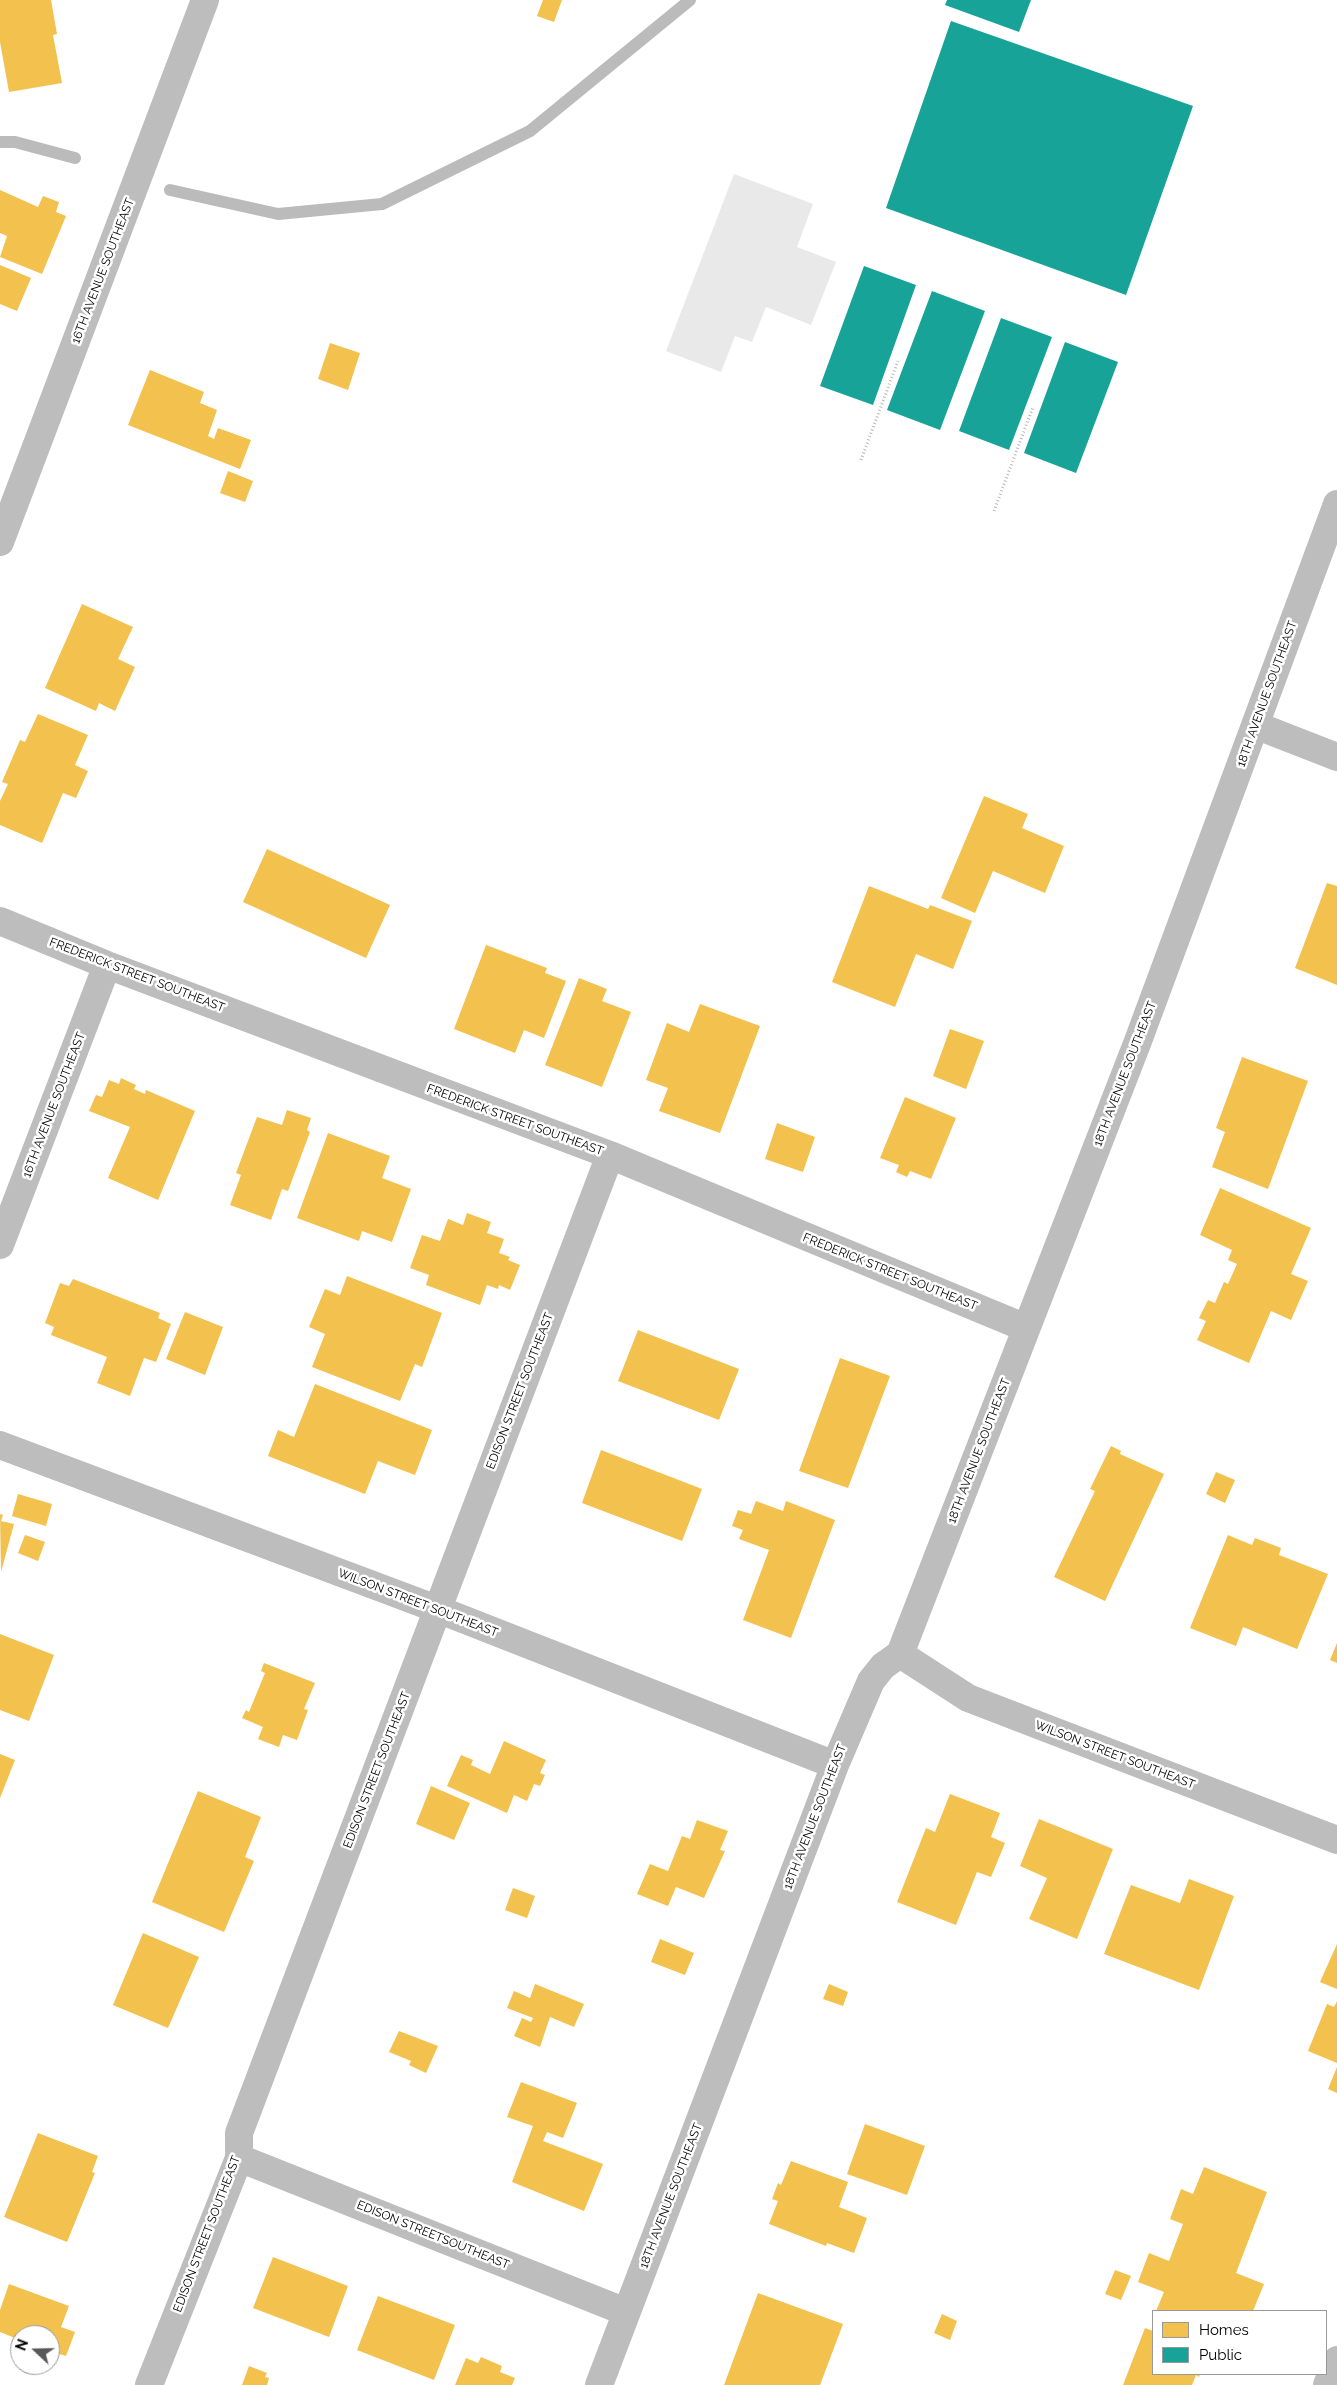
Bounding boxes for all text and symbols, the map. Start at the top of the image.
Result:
street label: 16TH AVENUE SOUTHEAST [69,196,137,346]
street label: 18TH AVENUE SOUTHEAST [1234,619,1300,769]
street label: FREDERICK STREET SOUTHEAST [47,935,227,1015]
street label: 18TH AVENUE SOUTHEAST [1091,999,1159,1149]
street label: 16TH AVENUE SOUTHEAST [20,1030,88,1180]
street label: FREDERICK STREET SOUTHEAST [425,1081,605,1159]
street label: FREDERICK STREET SOUTHEAST [801,1230,979,1314]
street label: EDISON STREET SOUTHEAST [483,1311,557,1471]
street label: 18TH AVENUE SOUTHEAST [945,1376,1013,1526]
street label: WILSON STREET SOUTHEAST [336,1566,500,1640]
street label: EDISON STREET SOUTHEAST [340,1690,414,1850]
street label: WILSON STREET SOUTHEAST [1033,1718,1197,1792]
street label: 18TH AVENUE SOUTHEAST [781,1742,849,1892]
street label: 18TH AVENUE SOUTHEAST [637,2121,705,2271]
street label: EDISON STREET SOUTHEAST [170,2154,244,2314]
street label: EDISON STREETSOUTHEAST [355,2198,511,2272]
legend [1152,2310,1327,2375]
text: Homes [1199,2321,1249,2339]
north arrow [10,2325,60,2375]
text: N [13,2337,31,2353]
text: Public [1199,2346,1242,2364]

